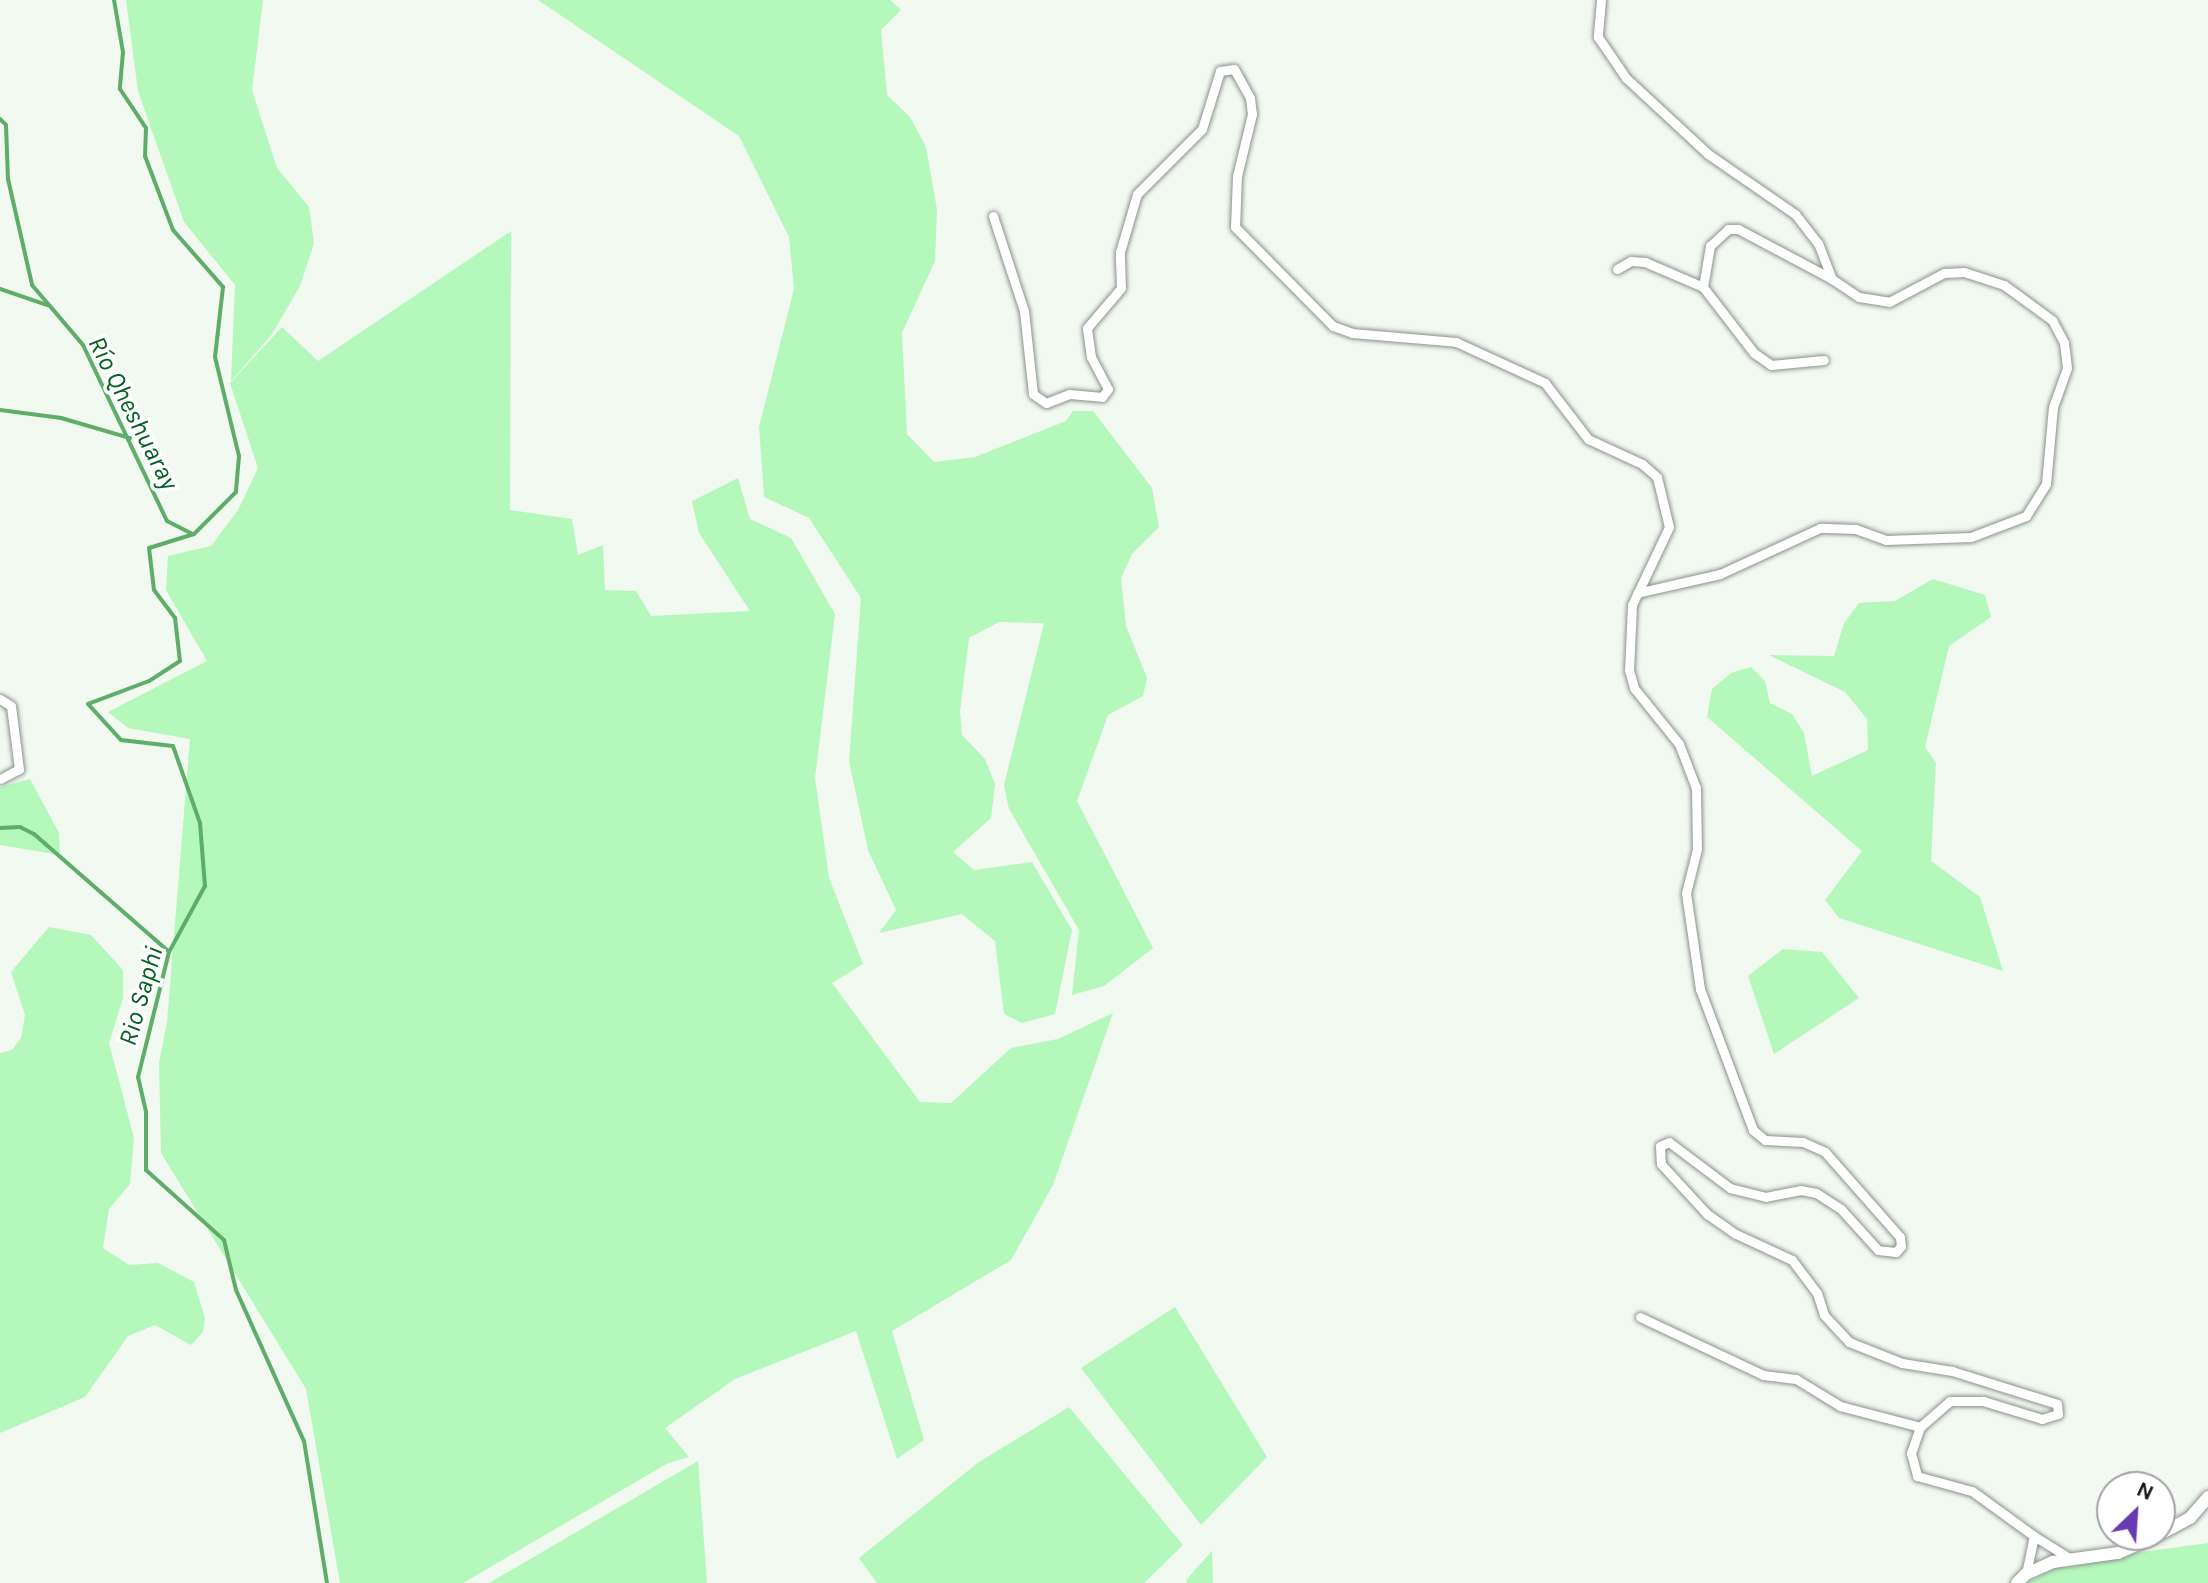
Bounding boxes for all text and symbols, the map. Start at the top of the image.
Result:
water label: Río Qheshuaray [81,331,185,495]
water label: Rio Saphi [112,943,170,1049]
north arrow [2096,1471,2176,1551]
text: N [2133,1476,2158,1506]

